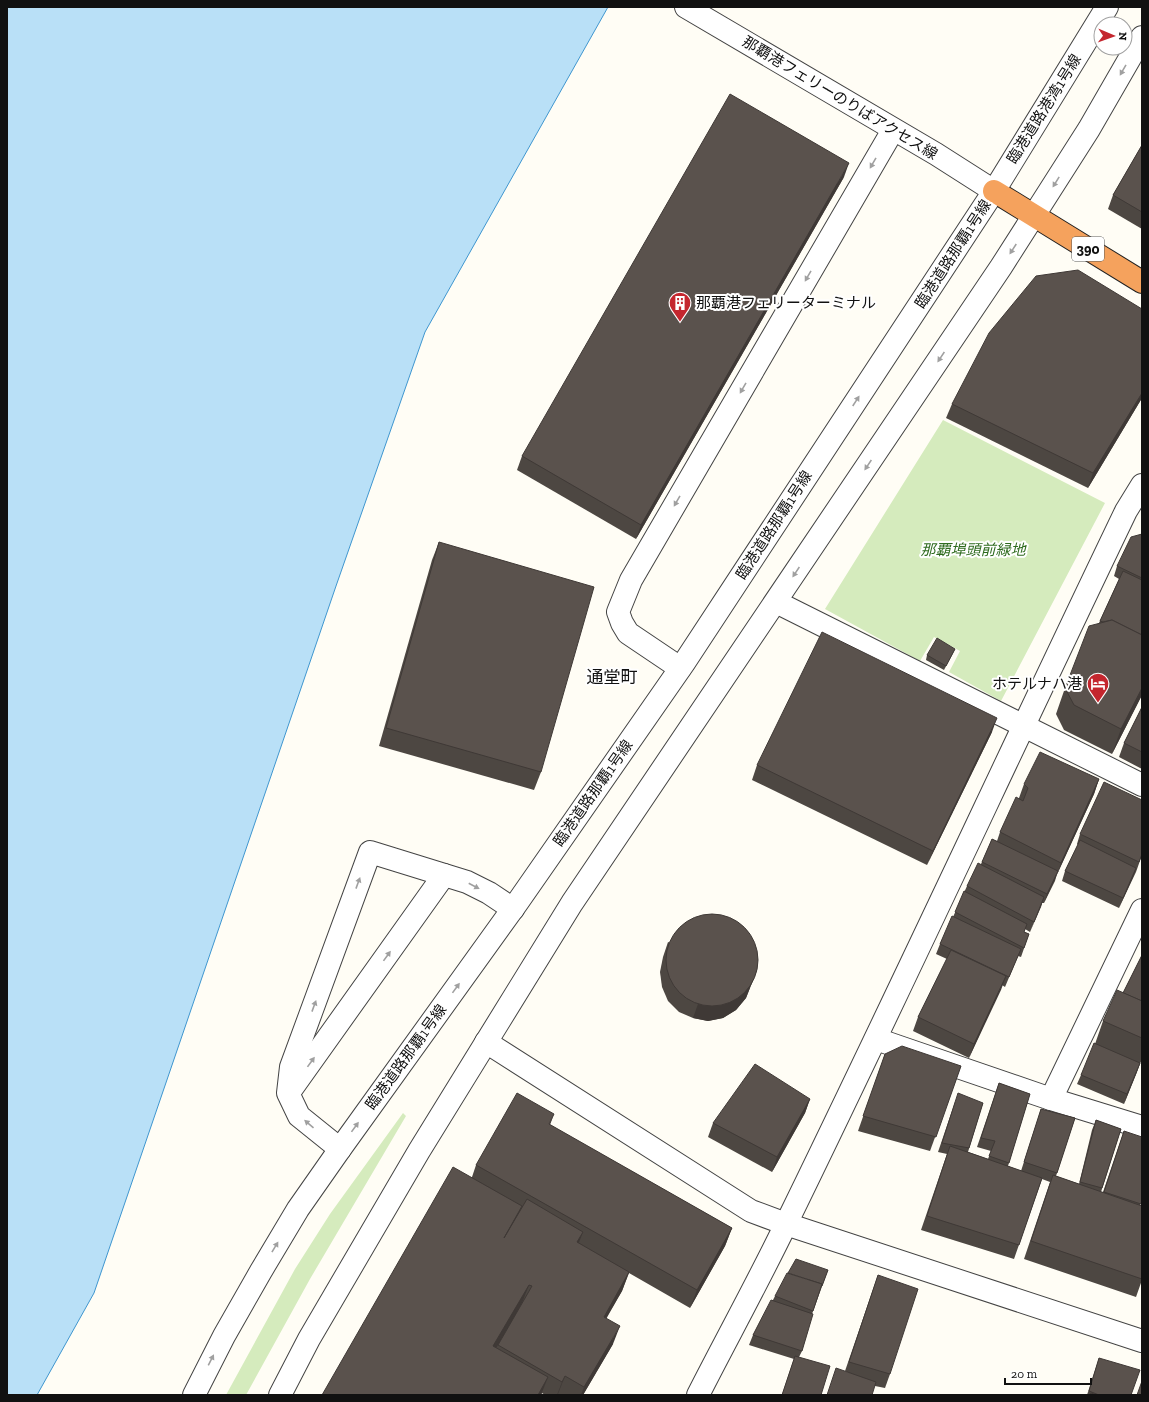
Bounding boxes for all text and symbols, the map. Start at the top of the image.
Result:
north arrow [1093,16,1133,56]
text: N [1116,32,1129,41]
street label: 那覇港フェリーのりばアクセス線 [739,33,941,163]
street label: 臨港道路港湾1号線 [1003,51,1085,167]
one-way arrow [1119,64,1126,76]
one-way arrow [870,157,877,169]
one-way arrow [1052,176,1059,188]
street label: 臨港道路那覇1号線 [911,196,995,312]
road number: 390 [1072,237,1104,261]
one-way arrow [1009,243,1017,254]
one-way arrow [805,270,812,282]
building icon: 那覇港フェリーターミナル [667,290,693,323]
place label: 那覇港フェリーターミナル [696,294,876,312]
one-way arrow [937,352,945,362]
one-way arrow [739,382,746,394]
one-way arrow [852,396,860,406]
one-way arrow [864,459,872,470]
street label: 臨港道路那覇1号線 [732,467,816,583]
one-way arrow [674,495,681,506]
park label: 那覇埠頭前緑地 [920,541,1027,559]
one-way arrow [792,567,800,578]
district label: 通堂町 [587,667,638,687]
hotel icon: ホテルナハ港 [1085,671,1111,704]
place label: ホテルナハ港 [992,675,1082,693]
street label: 臨港道路那覇1号線 [550,736,636,850]
one-way arrow [355,877,361,889]
one-way arrow [468,882,480,889]
one-way arrow [383,951,391,961]
one-way arrow [452,983,460,993]
one-way arrow [311,999,317,1011]
street label: 臨港道路那覇1号線 [362,1001,450,1113]
one-way arrow [307,1056,315,1067]
one-way arrow [304,1120,314,1129]
one-way arrow [351,1122,359,1133]
one-way arrow [271,1242,279,1252]
one-way arrow [208,1355,215,1366]
scale bar [1005,1360,1091,1386]
text: 20 m [1011,1367,1038,1381]

